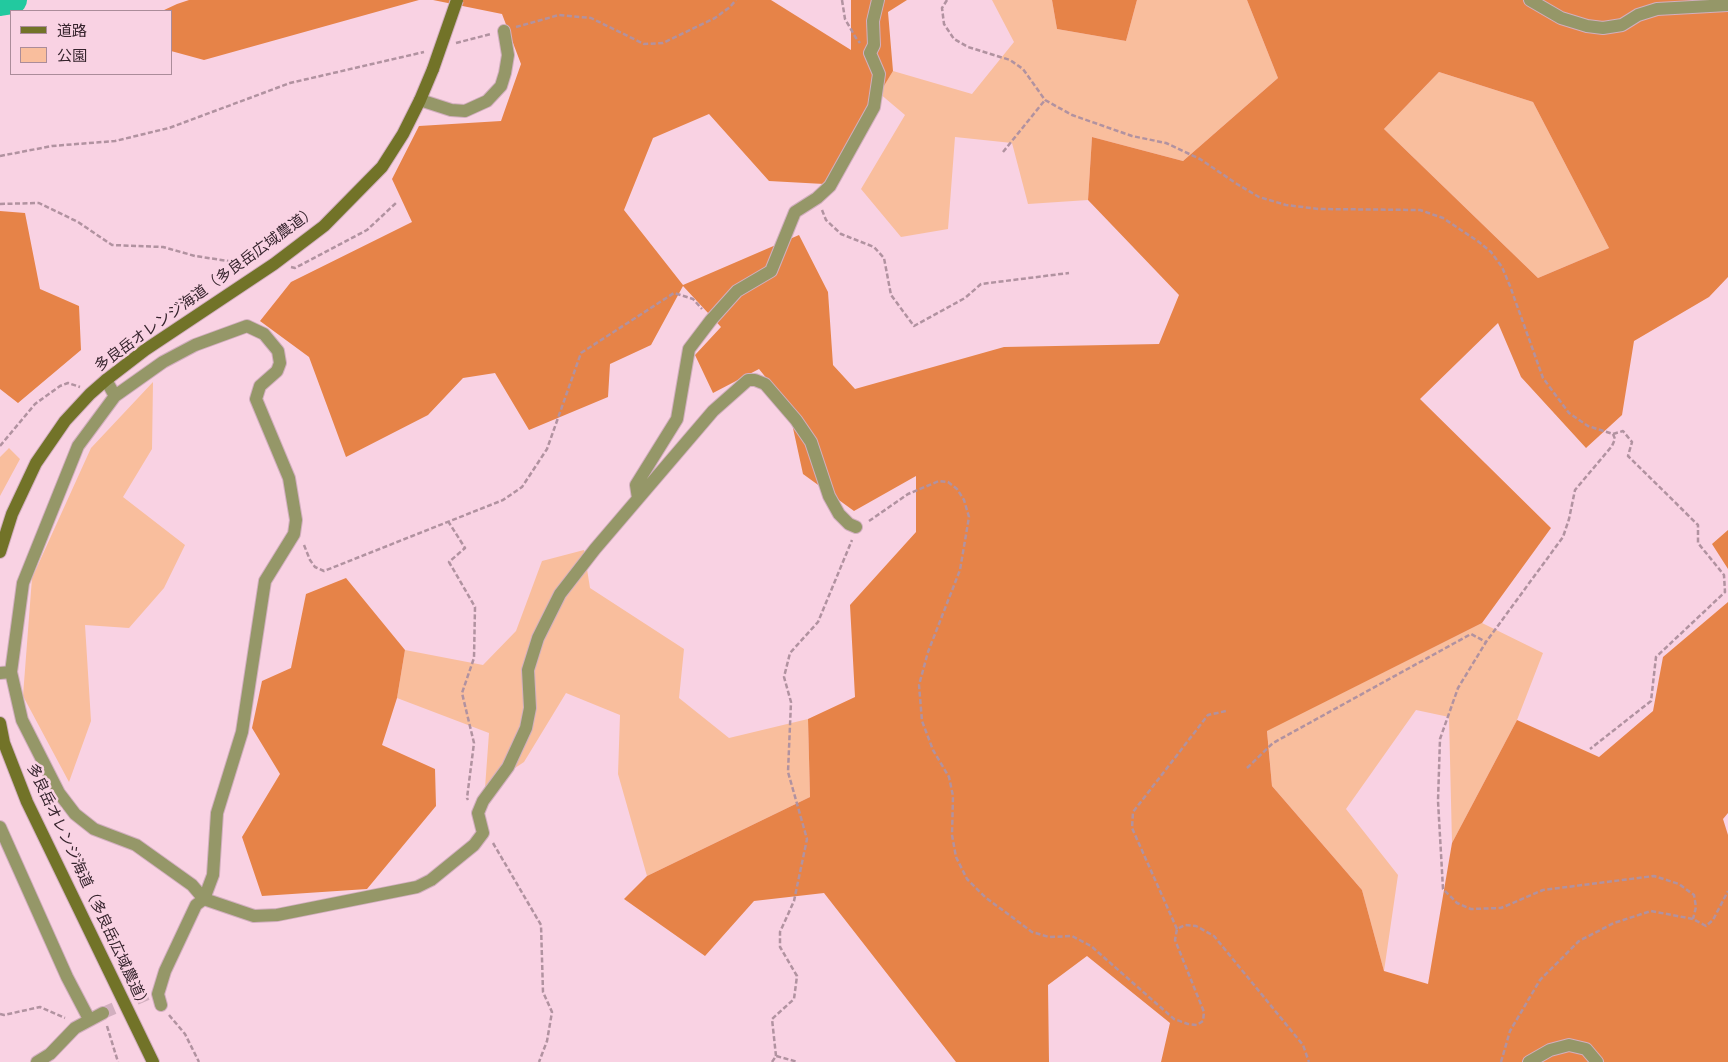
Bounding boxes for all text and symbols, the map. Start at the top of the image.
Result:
legend [10,10,172,75]
text: 道路 [57,22,87,40]
text: 公園 [57,47,87,65]
street label: 多良岳オレンジ海道（多良岳広域農道） [91,202,321,376]
street label: 多良岳オレンジ海道（多良岳広域農道） [23,761,153,1013]

